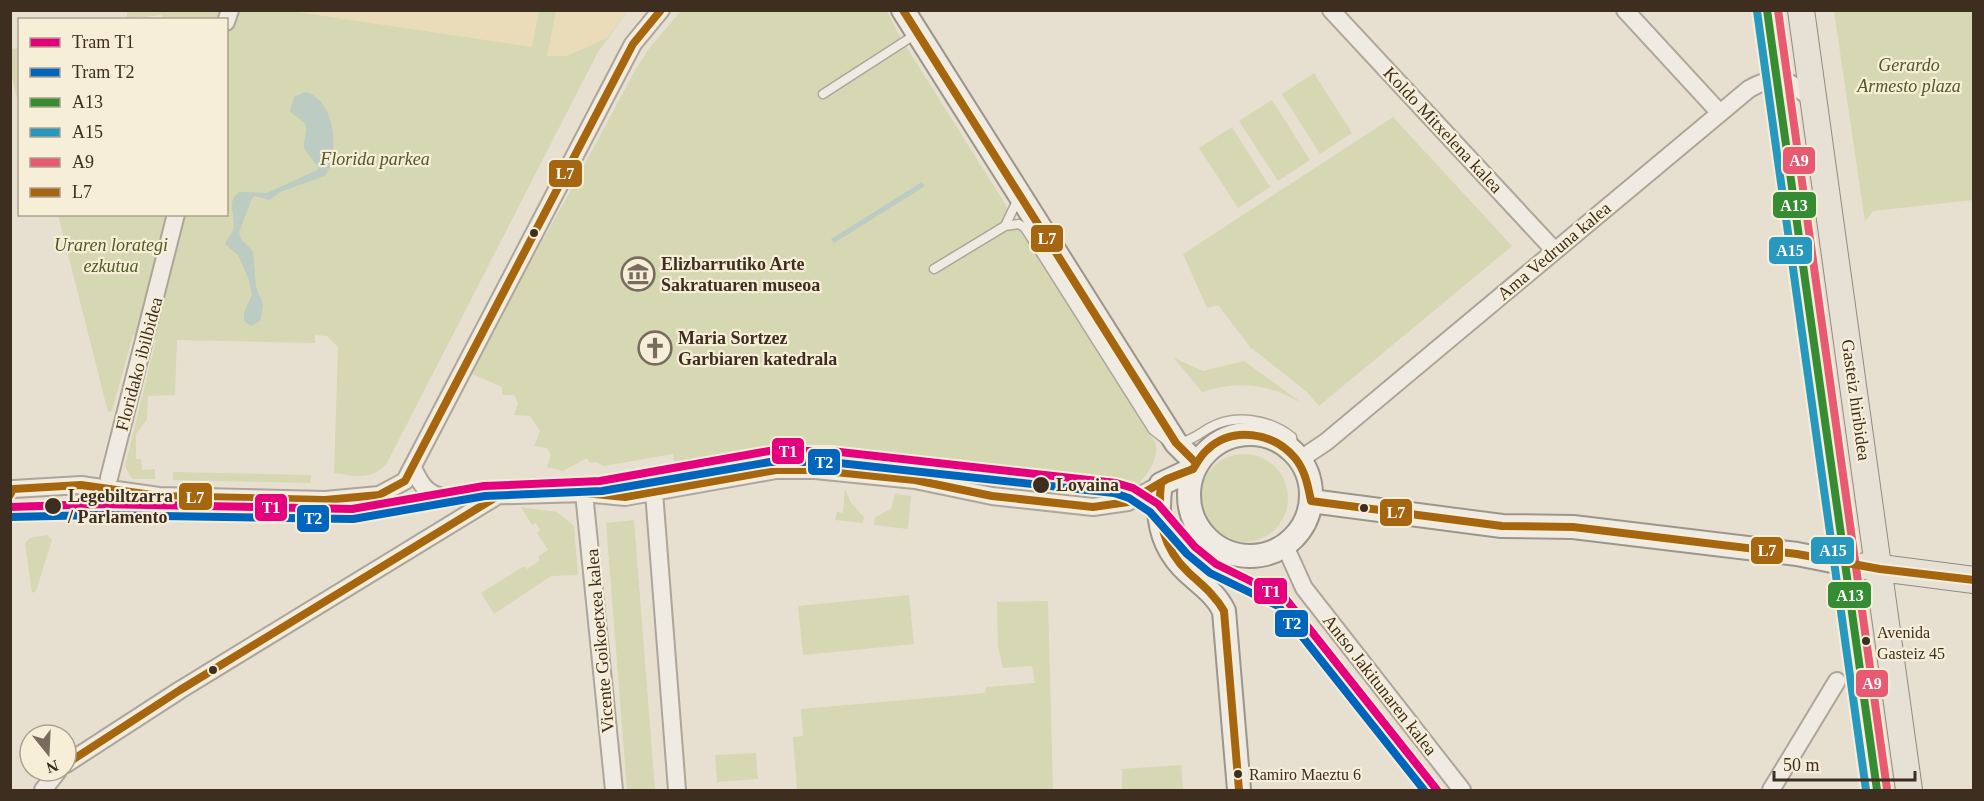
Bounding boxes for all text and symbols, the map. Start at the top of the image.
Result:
legend [18,18,228,216]
text: Tram T1 [72,32,135,52]
park label: Gerardo Armesto plaza [1856,55,1961,96]
text: Tram T2 [72,62,135,82]
street label: Koldo Mitxelena kalea [1379,63,1507,197]
text: A13 [72,92,103,112]
text: A15 [72,122,103,142]
line badge: A9 [1782,146,1816,175]
park label: Florida parkea [319,149,430,169]
text: A9 [72,152,94,172]
text: A9 [1789,152,1809,169]
line badge: L7 [548,159,583,188]
text: L7 [556,165,574,182]
text: L7 [72,182,92,202]
line badge: A13 [1772,191,1817,219]
text: A13 [1780,197,1808,214]
street label: Ama Vedruna kalea [1493,198,1615,304]
line badge: L7 [1030,224,1064,253]
unlabelled marker [528,227,540,239]
text: L7 [1038,230,1056,247]
park label: Uraren lorategi ezkutua [54,235,168,276]
line badge: A15 [1768,236,1813,265]
text: A15 [1776,242,1804,259]
place label: Elizbarrutiko Arte Sakratuaren museoa [661,254,820,295]
museum icon: Elizbarrutiko Arte Sakratuaren museoa [620,256,656,292]
street label: Floridako ibilbidea [112,295,166,433]
place label: Maria Sortzez Garbiaren katedrala [678,328,837,369]
church icon: Maria Sortzez Garbiaren katedrala [637,330,673,366]
street label: Gasteiz hiribidea [1838,338,1874,462]
line badge: T1 [771,437,805,465]
text: T1 [779,443,797,460]
line badge: T2 [807,448,841,476]
text: T2 [815,454,833,471]
marker: Lovaina [1031,475,1051,495]
place label: Lovaina [1056,475,1119,495]
line badge: L7 [178,482,213,511]
place label: Legebiltzarra / Parlamento [67,486,173,527]
text: L7 [186,489,204,506]
line badge: T1 [254,493,288,522]
marker: Legebiltzarra / Parlamento [43,496,63,516]
line badge: L7 [1379,498,1413,527]
text: T1 [262,499,280,516]
unlabelled marker [1358,502,1370,514]
line badge: T2 [296,504,330,533]
text: L7 [1387,504,1405,521]
text: T2 [304,510,322,527]
line badge: L7 [1750,536,1784,565]
line badge: A15 [1810,536,1855,565]
text: L7 [1758,542,1776,559]
text: A15 [1819,542,1847,559]
street label: Vicente Goikoetxea kalea [582,548,618,734]
line badge: T1 [1253,577,1288,605]
line badge: A13 [1827,581,1872,609]
text: T1 [1262,583,1280,600]
text: A13 [1836,587,1864,604]
line badge: T2 [1274,609,1309,638]
street label: Antso Jakitunaren kalea [1319,611,1441,759]
text: T2 [1283,615,1301,632]
place label: Avenida Gasteiz 45 [1877,624,1945,662]
marker: Avenida Gasteiz 45 [1860,635,1872,647]
unlabelled marker [207,664,219,676]
line badge: A9 [1855,669,1889,698]
text: A9 [1862,675,1882,692]
north arrow [18,723,78,783]
scale bar [1774,744,1915,782]
text: 50 m [1783,755,1820,775]
text: N [44,757,61,777]
place label: Ramiro Maeztu 6 [1249,766,1361,783]
marker: Ramiro Maeztu 6 [1232,768,1244,780]

